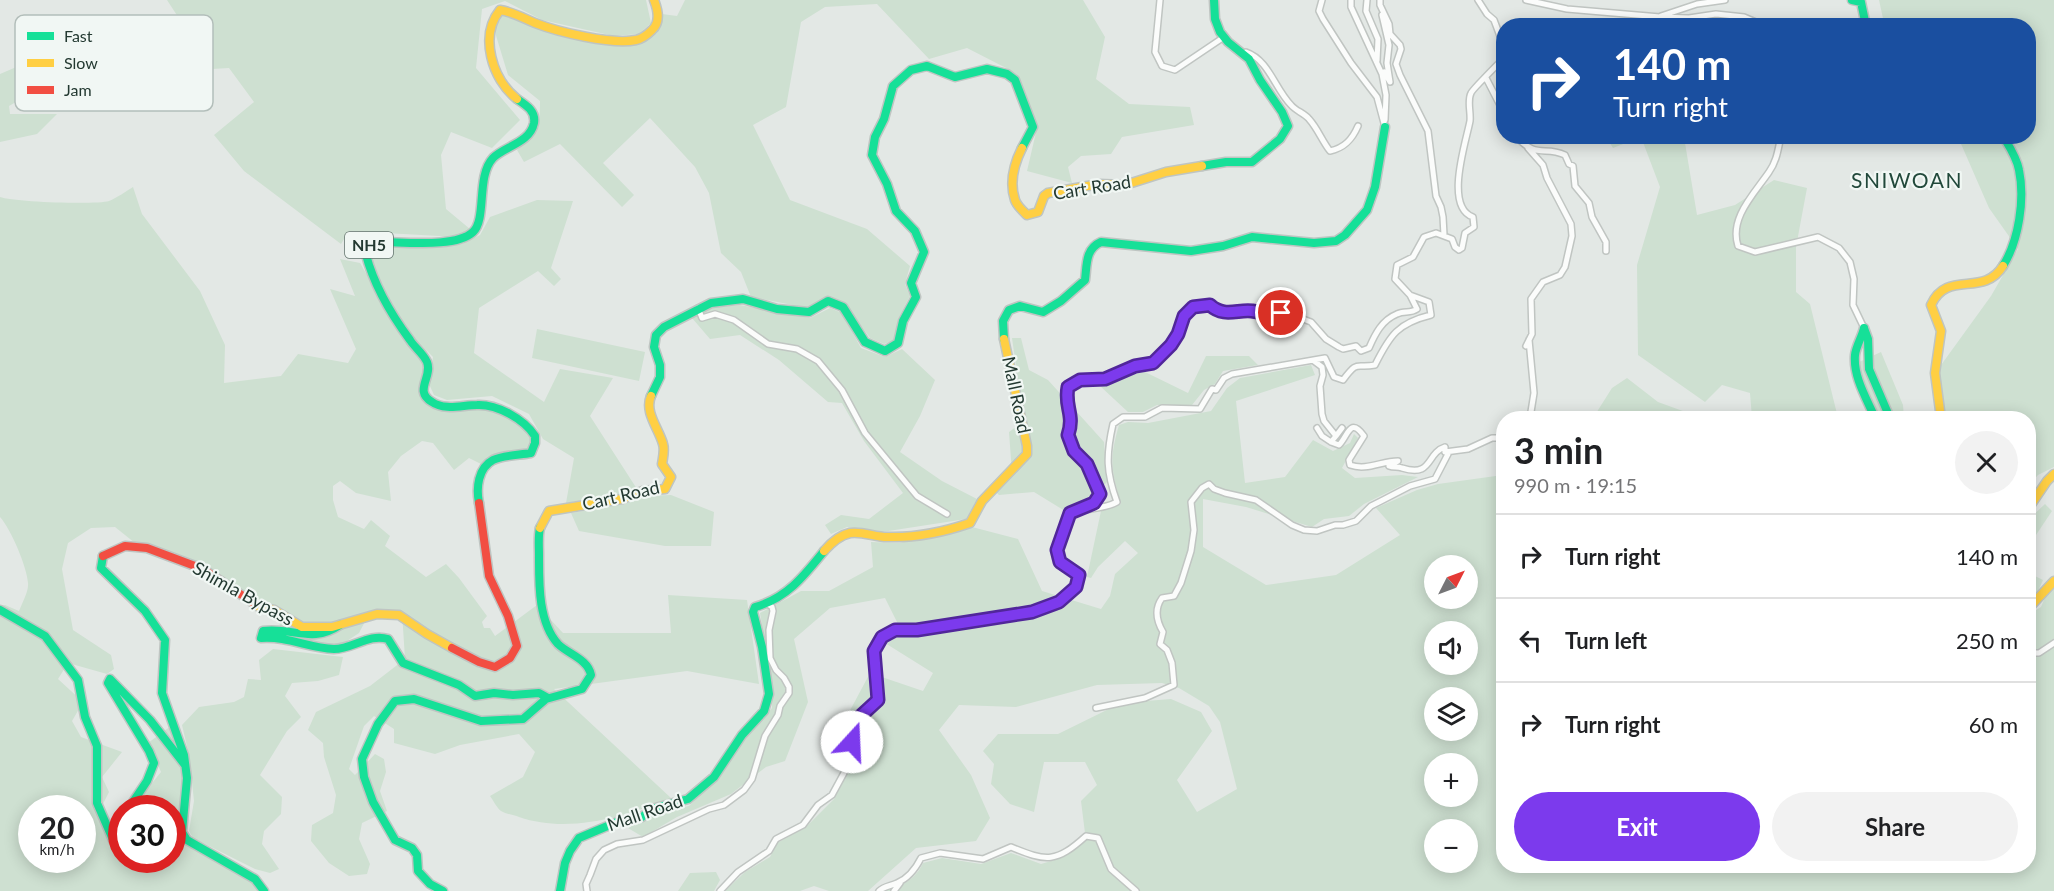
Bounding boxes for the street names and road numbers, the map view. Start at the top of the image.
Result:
street label: Cart Road [1051,170,1132,204]
road number: NH5 [345,232,393,258]
street label: Mall Road [998,354,1036,435]
street label: Cart Road [580,475,662,515]
street label: Shimla Bypass [189,556,298,630]
street label: Mall Road [604,789,685,835]

